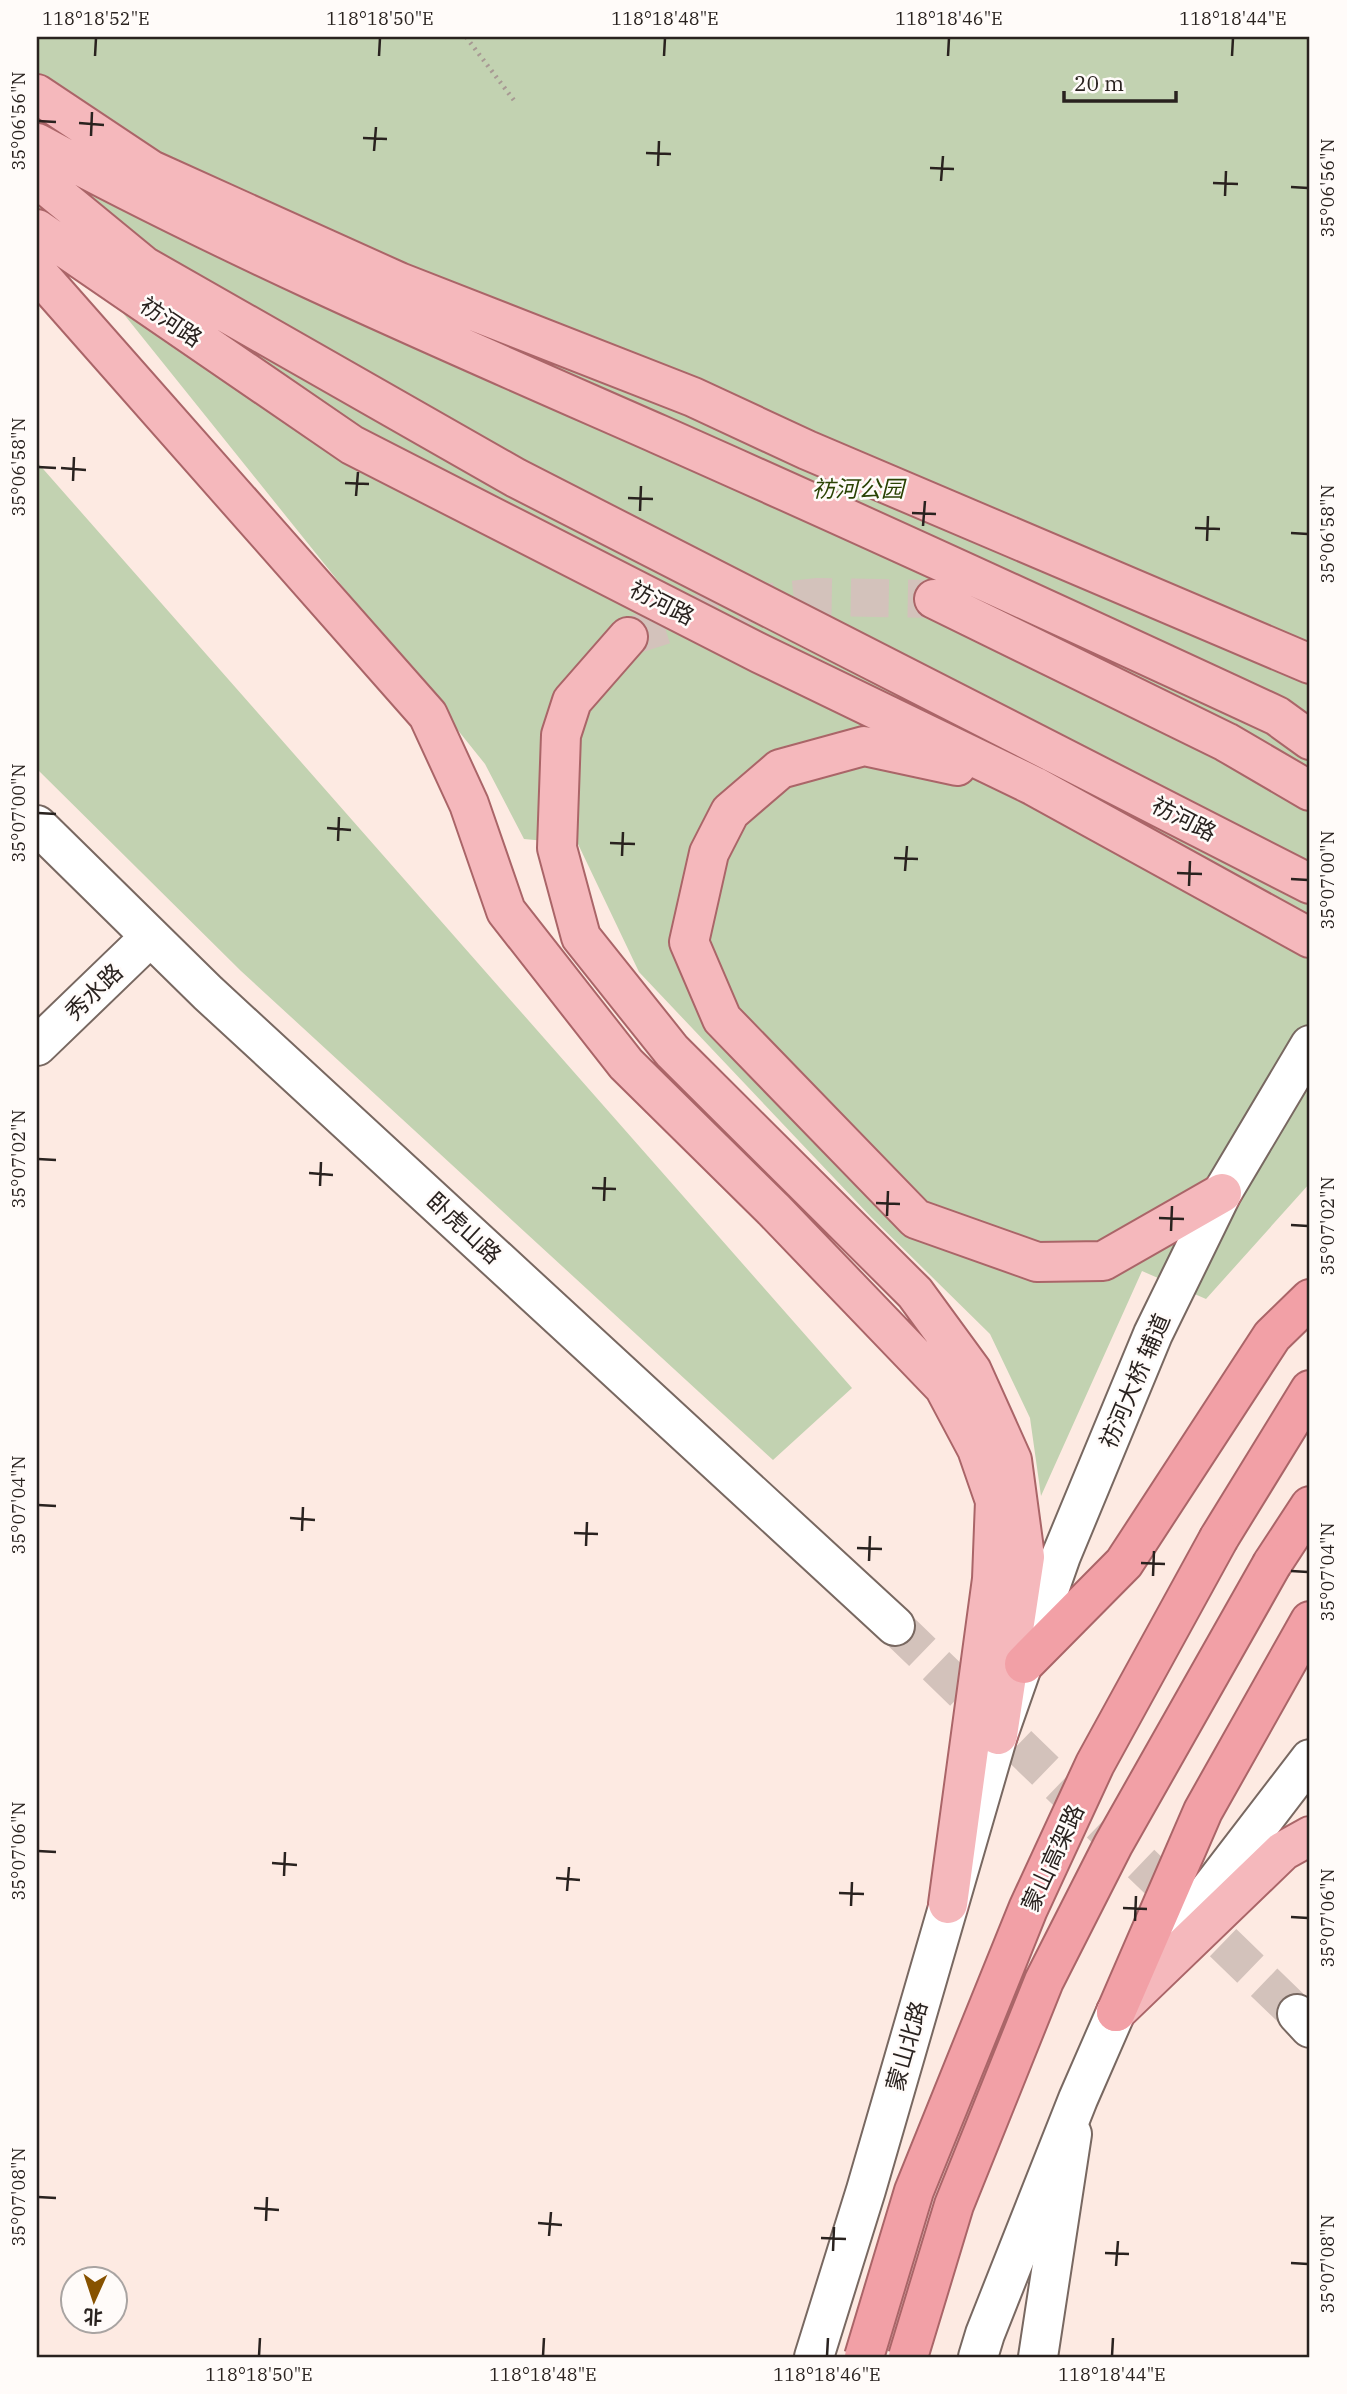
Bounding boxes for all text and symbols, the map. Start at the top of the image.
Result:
text: 118°18'52"E [42,7,150,30]
text: 118°18'50"E [326,7,434,30]
text: 118°18'48"E [611,7,719,30]
text: 118°18'46"E [895,7,1003,30]
text: 118°18'44"E [1179,7,1287,30]
scale bar [1064,60,1176,104]
text: 20 m [1074,69,1124,97]
text: 35°06'56"N [7,72,30,171]
text: 35°06'56"N [1316,139,1339,238]
street label: 祊河路 [135,289,209,353]
text: 35°06'58"N [7,418,30,517]
park label: 祊河公园 [812,473,907,503]
text: 35°06'58"N [1316,485,1339,584]
street label: 祊河路 [625,573,700,631]
text: 35°07'00"N [7,764,30,863]
street label: 祊河路 [1147,789,1222,847]
text: 35°07'00"N [1316,831,1339,930]
street label: 秀水路 [58,957,129,1026]
text: 35°07'02"N [7,1110,30,1209]
text: 35°07'02"N [1316,1177,1339,1276]
street label: 卧虎山路 [421,1185,509,1270]
street label: 祊河大桥 辅道 [1092,1309,1176,1452]
text: 35°07'04"N [7,1456,30,1555]
text: 35°07'04"N [1316,1523,1339,1622]
street label: 蒙山高架路 [1014,1799,1090,1916]
text: 35°07'06"N [7,1802,30,1901]
text: 35°07'06"N [1316,1869,1339,1968]
street label: 蒙山北路 [879,1997,933,2094]
text: 35°07'08"N [7,2148,30,2247]
text: 35°07'08"N [1316,2215,1339,2314]
north arrow [60,2264,130,2334]
text: 北 [83,2304,103,2329]
text: 118°18'50"E [205,2363,313,2386]
text: 118°18'48"E [489,2363,597,2386]
text: 118°18'46"E [773,2363,881,2386]
text: 118°18'44"E [1058,2363,1166,2386]

